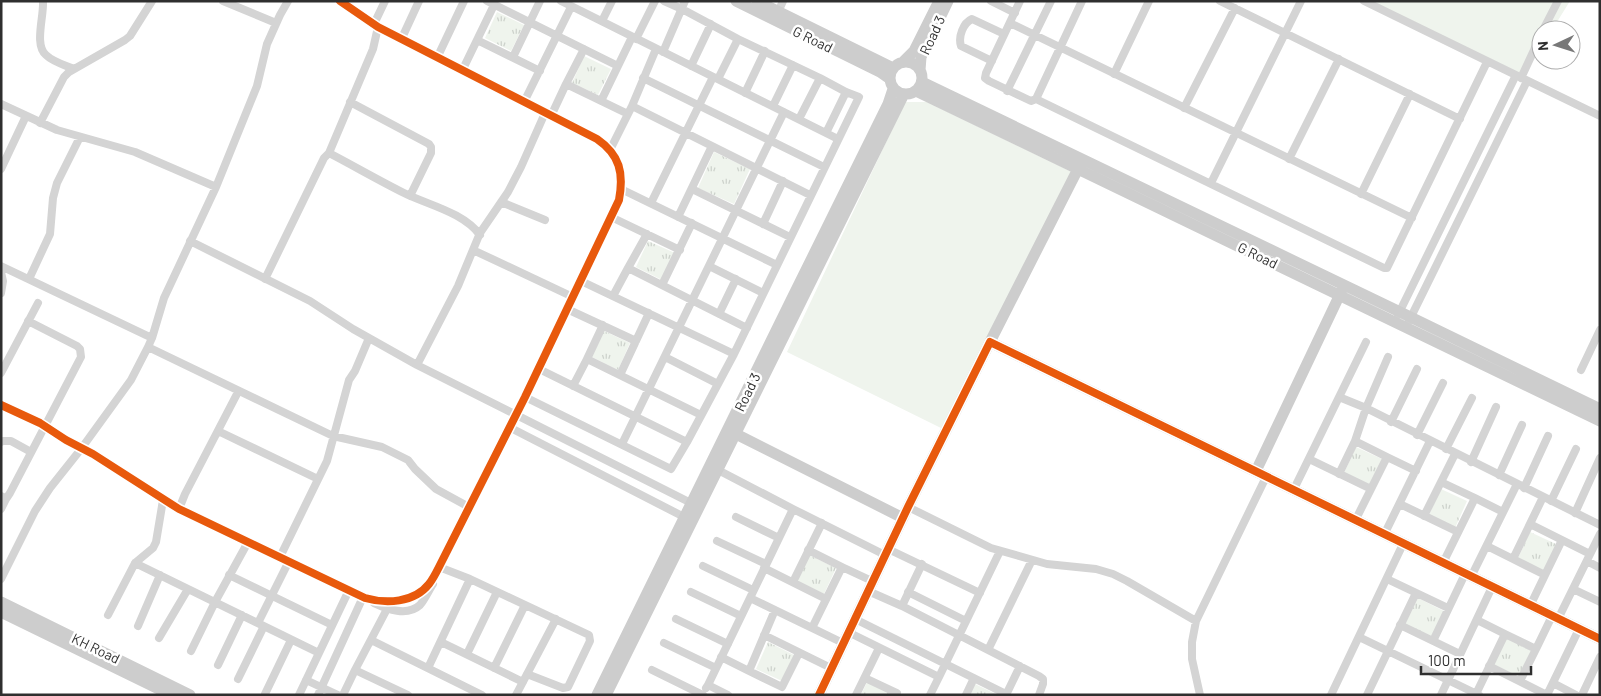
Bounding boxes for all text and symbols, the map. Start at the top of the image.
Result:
street label: Road 3 [916,13,948,57]
north arrow [1531,20,1581,70]
street label: G Road [790,22,836,56]
text: N [1534,41,1551,51]
street label: G Road [1235,238,1281,272]
street label: Road 3 [730,370,764,414]
street label: KH Road [69,629,123,667]
scale bar [1421,644,1531,676]
text: 100 m [1428,651,1466,669]

